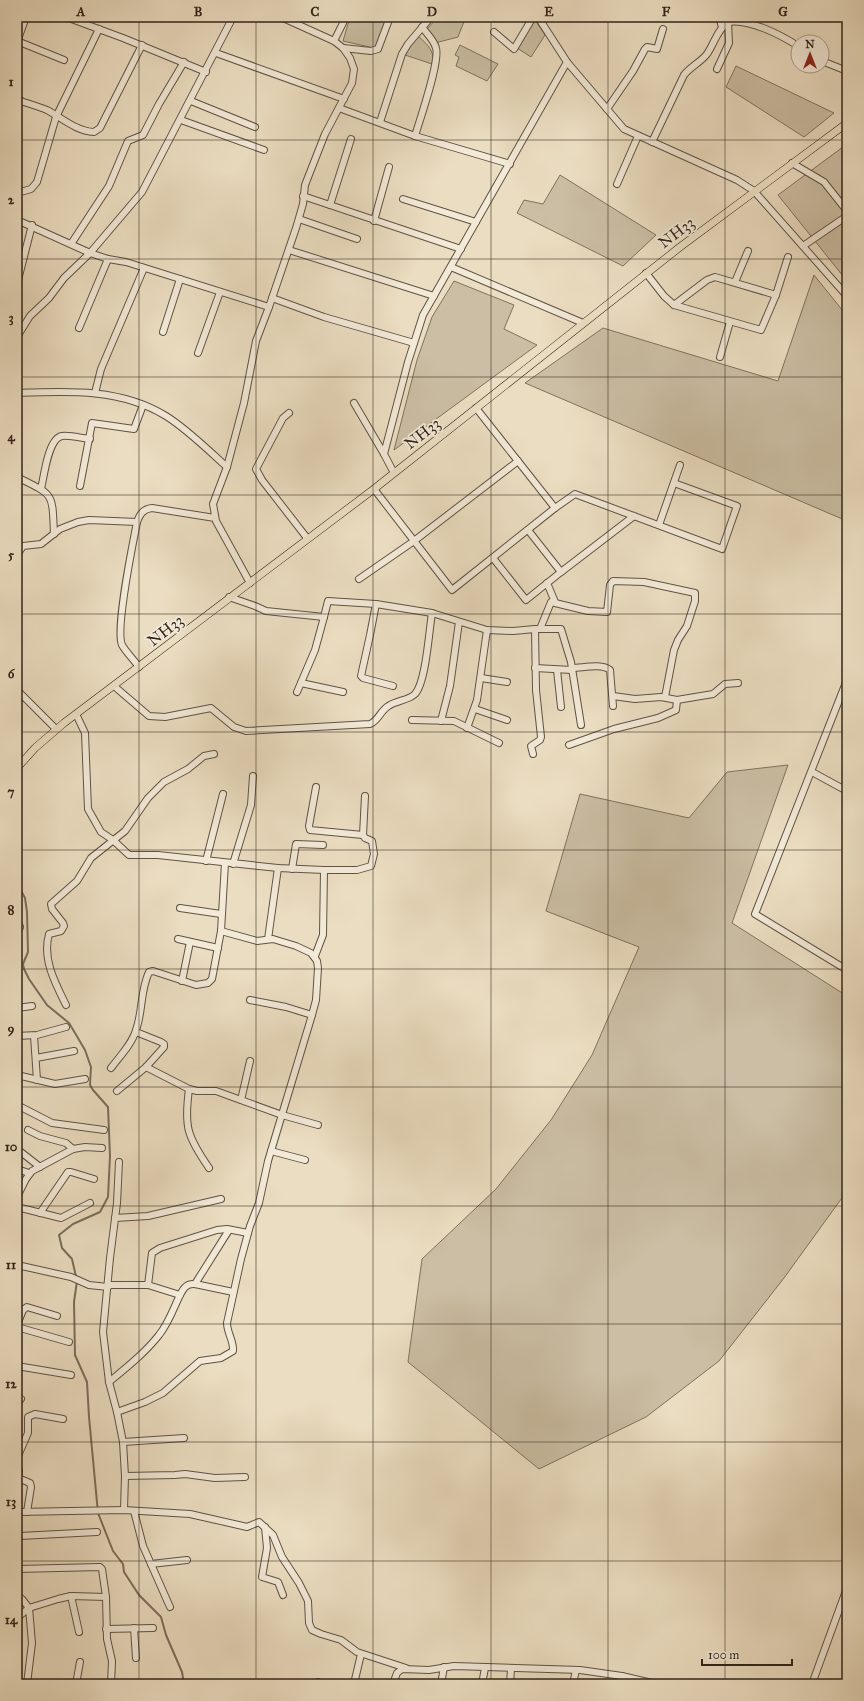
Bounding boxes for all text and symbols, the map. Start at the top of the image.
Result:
text: A [76,4,86,20]
text: B [194,4,203,20]
text: C [311,4,320,20]
text: D [427,4,437,20]
text: E [544,4,554,20]
text: F [662,4,671,20]
text: G [778,4,788,20]
north arrow [790,34,830,74]
text: N [805,38,815,51]
text: 1 [8,74,14,90]
text: 2 [8,192,15,208]
street label: NH33 [655,213,698,252]
text: 3 [8,310,14,326]
street label: NH33 [401,414,444,453]
text: 4 [7,429,15,445]
text: 5 [8,547,15,563]
street label: NH33 [144,611,187,650]
text: 6 [8,666,16,682]
text: 7 [8,784,15,800]
text: 8 [8,902,15,918]
text: 9 [8,1021,15,1037]
text: 10 [5,1139,18,1155]
text: 11 [6,1257,16,1273]
text: 12 [5,1376,17,1392]
text: 13 [6,1494,16,1510]
text: 14 [5,1612,18,1628]
scale bar [702,1641,792,1667]
text: 100 m [708,1648,739,1662]

